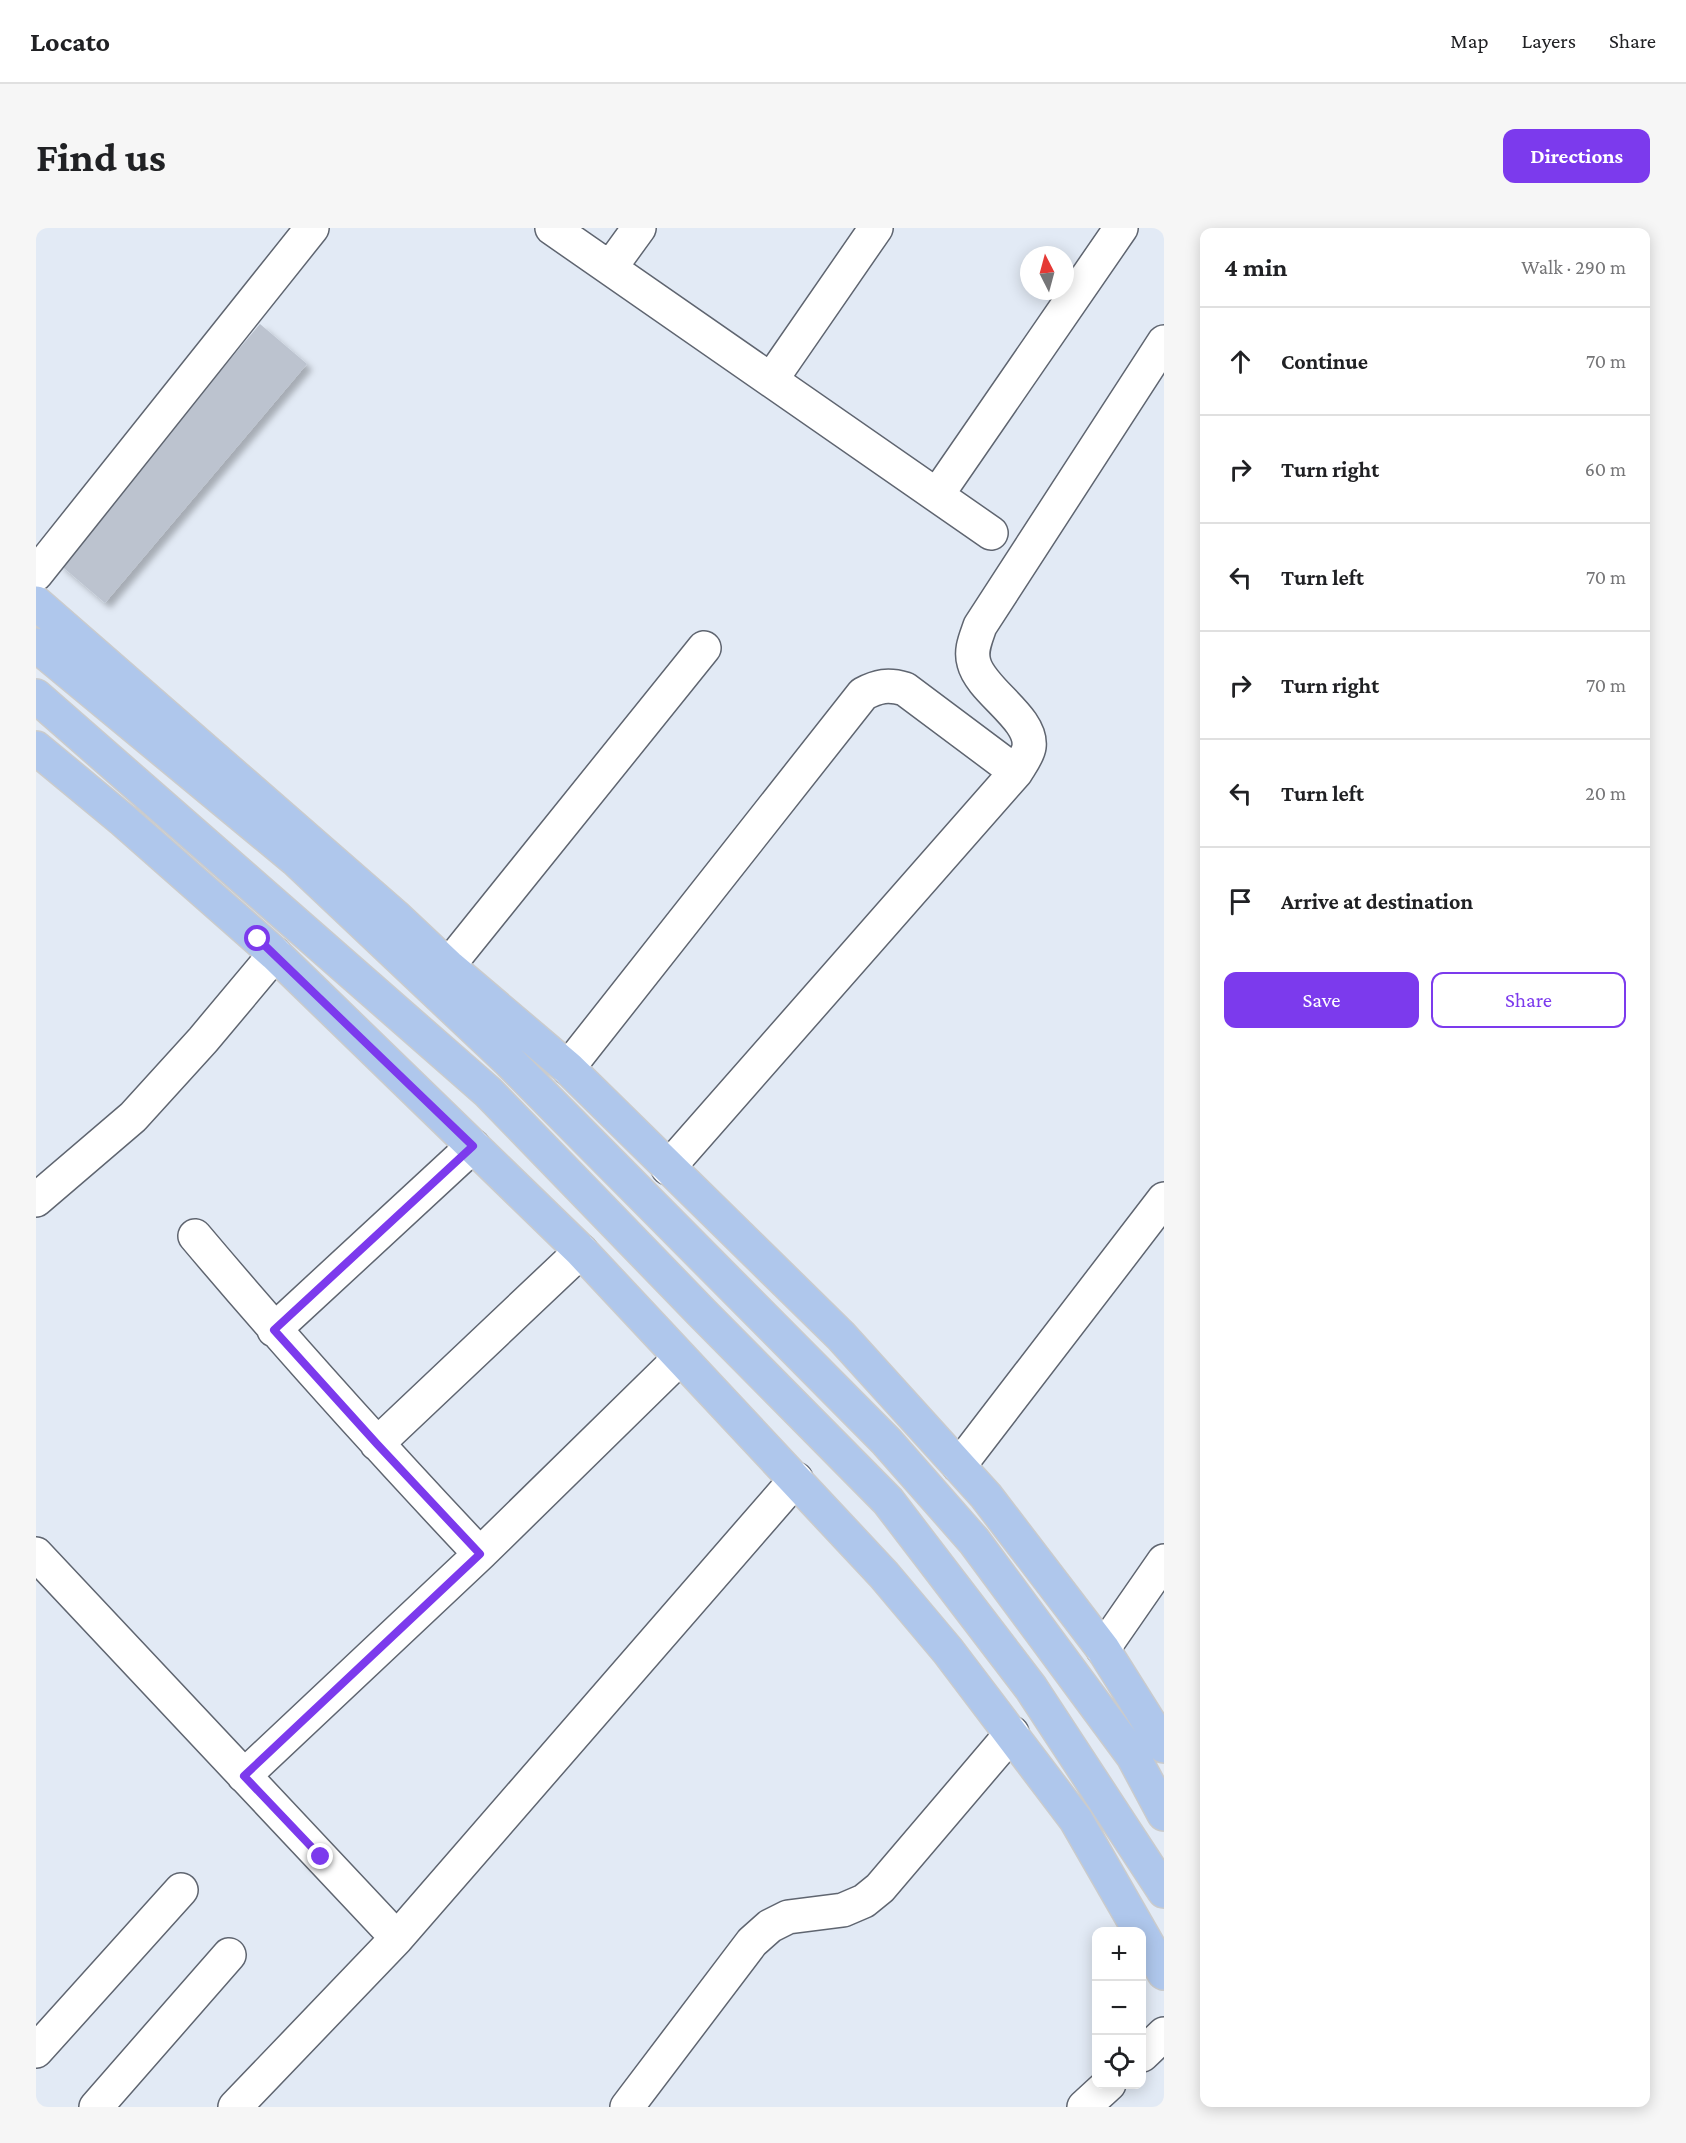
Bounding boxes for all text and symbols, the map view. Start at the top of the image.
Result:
text: Locato [30,26,110,57]
text: Map [1450,29,1489,53]
text: Layers [1522,29,1576,53]
text: Share [1609,29,1656,53]
button: Directions [1503,129,1650,183]
text: Find us [36,133,166,180]
north arrow [1020,246,1074,300]
text: 4 min [1224,253,1288,282]
text: Walk · 290 m [1521,256,1626,278]
icon: ahead [1224,345,1257,378]
text: Continue [1281,349,1368,374]
text: 70 m [1586,350,1626,372]
icon: right [1224,453,1257,486]
text: Turn right [1281,457,1379,482]
text: 60 m [1585,458,1626,480]
icon: left [1224,561,1257,594]
text: Turn left [1281,565,1364,590]
text: 70 m [1586,566,1626,588]
icon: right [1224,669,1257,702]
text: Turn right [1281,673,1379,698]
text: 70 m [1586,674,1626,696]
icon: left [1224,777,1257,810]
text: Turn left [1281,781,1364,806]
text: 20 m [1585,782,1626,804]
icon: arrive [1224,885,1257,918]
text: Arrive at destination [1281,889,1473,914]
route start [244,925,270,951]
button: Save [1224,972,1419,1028]
button: Share [1431,972,1626,1028]
route end [307,1843,333,1869]
map controls [1092,1927,1146,2089]
button: + [1092,1927,1146,1981]
button: − [1092,1981,1146,2035]
button: locate [1092,2035,1146,2089]

